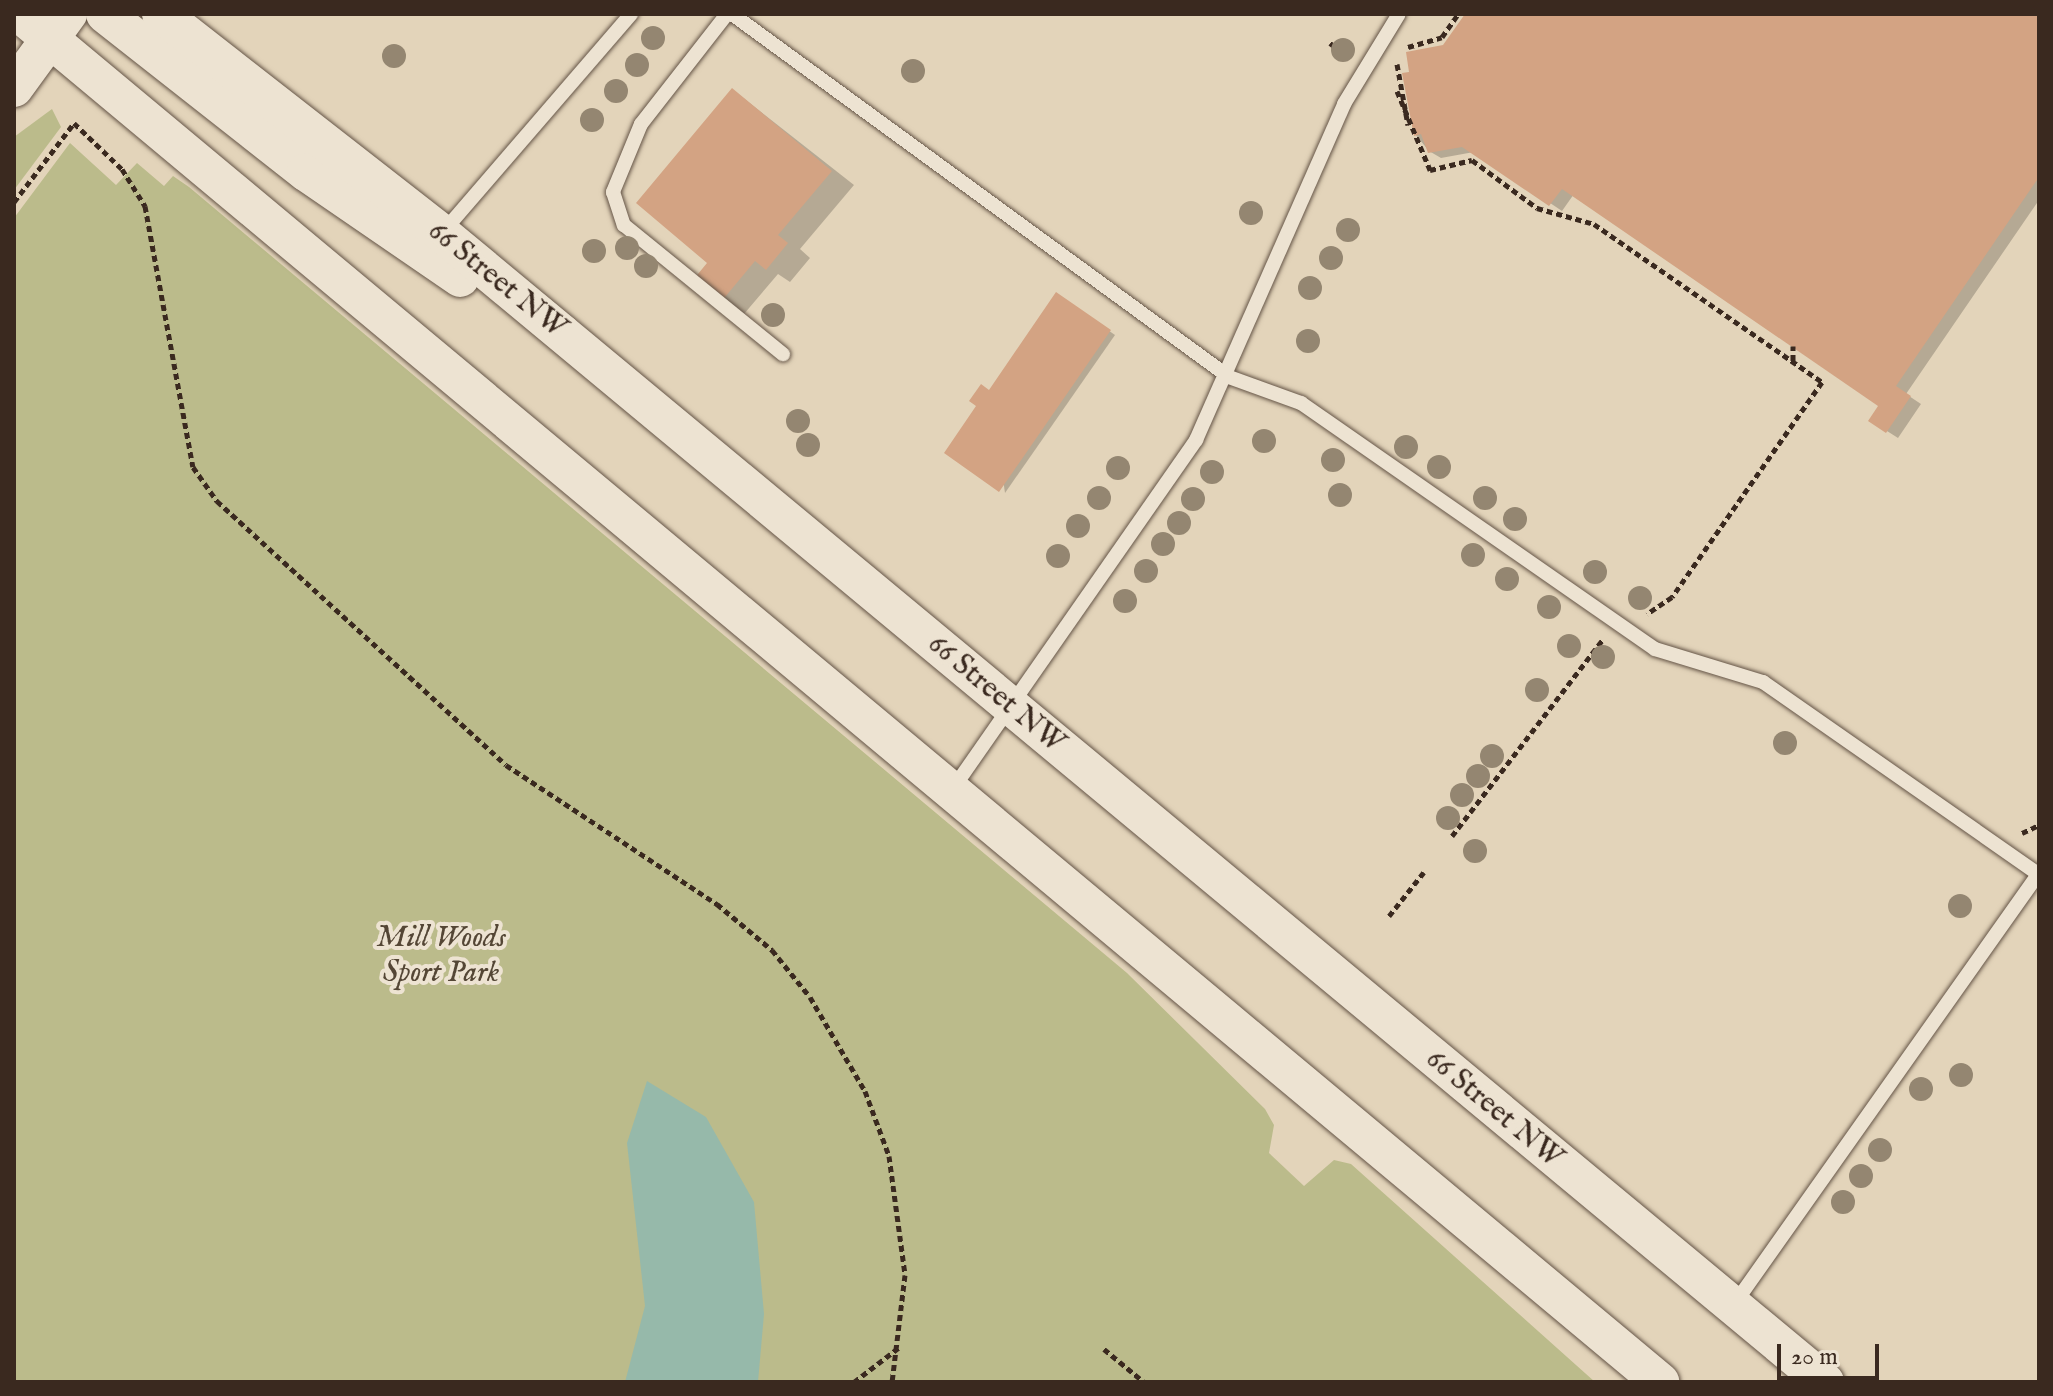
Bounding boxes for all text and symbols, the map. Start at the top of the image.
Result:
street label: 66 Street NW [421,213,573,347]
street label: 66 Street NW [920,626,1072,762]
park label: Mill Woods Sport Park [376,920,506,990]
street label: 66 Street NW [1418,1041,1570,1177]
scale bar [1781,1328,1883,1378]
text: 20 m [1791,1342,1838,1373]

